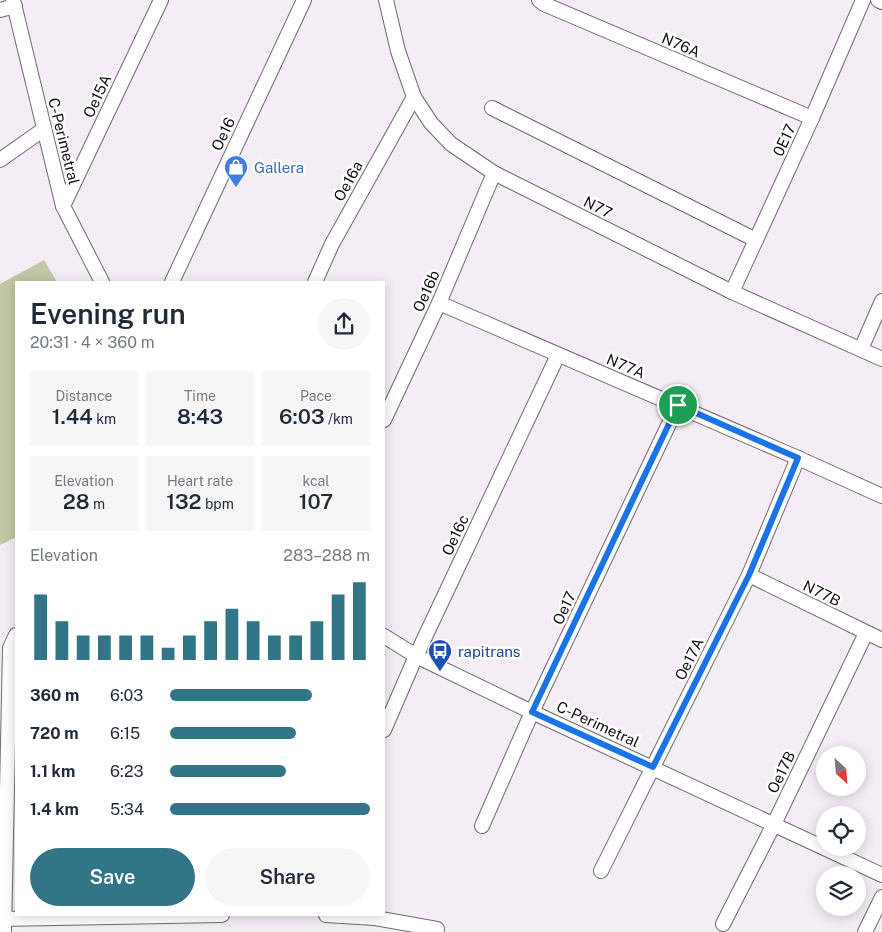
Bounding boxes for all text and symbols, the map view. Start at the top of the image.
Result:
street label: N76A [659,29,703,61]
street label: Oe15A [80,71,115,120]
street label: C-Perimetral [45,96,83,186]
street label: Oe16 [208,115,238,153]
street label: 0E17 [769,121,799,159]
shop icon: Gallera [223,154,249,188]
street label: Oe16a [330,158,366,204]
place label: Gallera [254,159,304,176]
street label: N77 [581,193,615,221]
street label: Oe16b [409,267,443,314]
text: Evening run [30,297,186,330]
button: share [318,298,370,350]
text: 20:31 · 4 × 360 m [30,333,155,352]
street label: N77A [604,350,648,382]
pin [657,384,699,426]
text: Distance [56,388,112,404]
text: Time [184,388,216,404]
text: Pace [300,388,332,404]
icon: arrive [664,391,692,419]
text: 1.44 [52,404,93,429]
text: 8:43 [177,404,223,429]
text: 6:03 [279,404,325,429]
text: km [93,411,116,427]
text: /km [325,411,353,427]
text: Elevation [54,473,114,489]
text: Heart rate [167,473,233,489]
text: kcal [302,473,330,489]
text: 28 [63,489,90,514]
text: 132 [166,489,202,514]
text: 107 [299,489,333,514]
text: m [90,496,105,512]
text: bpm [202,496,234,512]
street label: Oe16c [438,512,472,558]
text: Elevation [30,546,98,565]
text: 283–288 m [283,546,370,565]
street label: N77B [800,577,844,609]
street label: Oe17 [549,589,579,627]
street label: Oe17A [671,635,707,683]
bus stop icon: rapitrans [427,638,453,672]
place label: rapitrans [458,643,520,660]
text: 360 m [30,686,79,705]
text: 6:03 [110,686,143,705]
street label: C-Perimetral [554,697,642,751]
text: 720 m [30,724,78,743]
text: 6:15 [110,724,140,743]
north arrow [816,746,866,796]
map controls [816,746,866,916]
street label: Oe17B [764,748,798,796]
text: 1.1 km [30,762,75,781]
text: 6:23 [110,762,144,781]
text: 1.4 km [30,800,79,819]
text: 5:34 [110,800,144,819]
button: locate [816,806,866,856]
button: Save [30,848,195,906]
button: Share [205,848,370,906]
button: layers [816,866,866,916]

